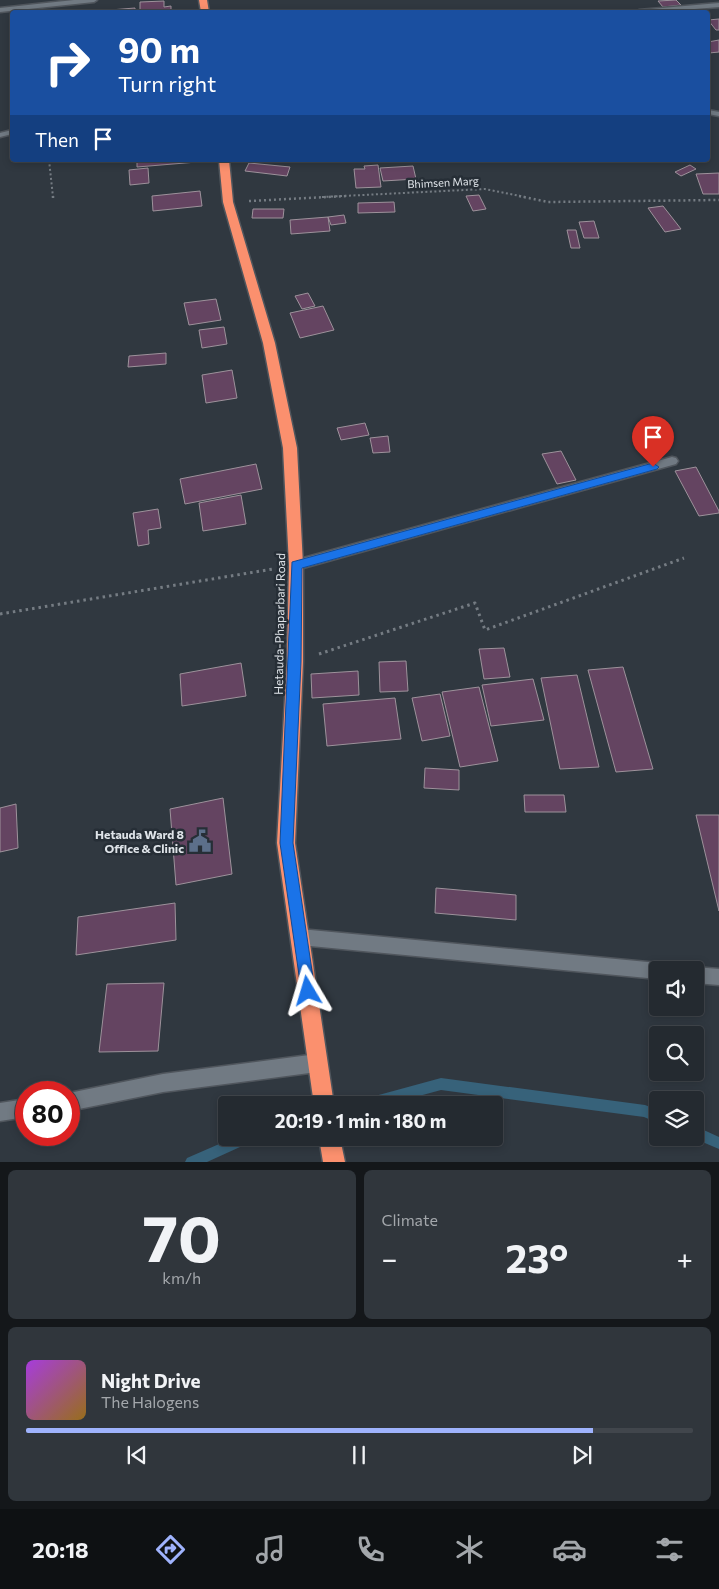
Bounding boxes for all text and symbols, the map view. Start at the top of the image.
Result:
text: 90 m [118,27,200,70]
icon: right [35,30,100,95]
text: Turn right [118,70,216,97]
icon: arrive [89,125,117,153]
text: Then [35,128,79,151]
street label: Bhimsen Marg [407,174,479,190]
pin [632,416,674,467]
icon: arrive [639,423,667,451]
street label: Hetauda-Phaparbari Road [271,553,287,695]
place label: Hetauda Ward 8 Office & Clinic [95,827,184,855]
public building icon: Hetauda Ward 8 Office & Clinic [187,828,213,854]
map controls [649,961,704,1146]
button: sound [649,961,704,1016]
position arrow [281,964,333,1016]
button: search [649,1026,704,1081]
speed limit sign: 80 [15,1081,80,1146]
button: layers [649,1091,704,1146]
text: 20:19 · 1 min · 180 m [275,1109,446,1132]
text: 70 [142,1196,221,1275]
text: Climate [382,1210,438,1229]
text: 23° [506,1234,568,1281]
text: − [382,1241,397,1275]
text: + [677,1241,693,1275]
text: km/h [162,1268,201,1287]
text: Night Drive [101,1369,201,1392]
text: The Halogens [101,1392,199,1411]
icon: previous [123,1441,151,1469]
icon: pause [345,1441,373,1469]
icon: next [568,1441,596,1469]
icon: directions [153,1532,188,1567]
icon: music [253,1532,288,1567]
icon: phone [353,1532,388,1567]
icon: climate [452,1532,487,1567]
icon: car [552,1532,587,1567]
icon: filters [652,1532,687,1567]
text: 20:18 [32,1536,89,1563]

